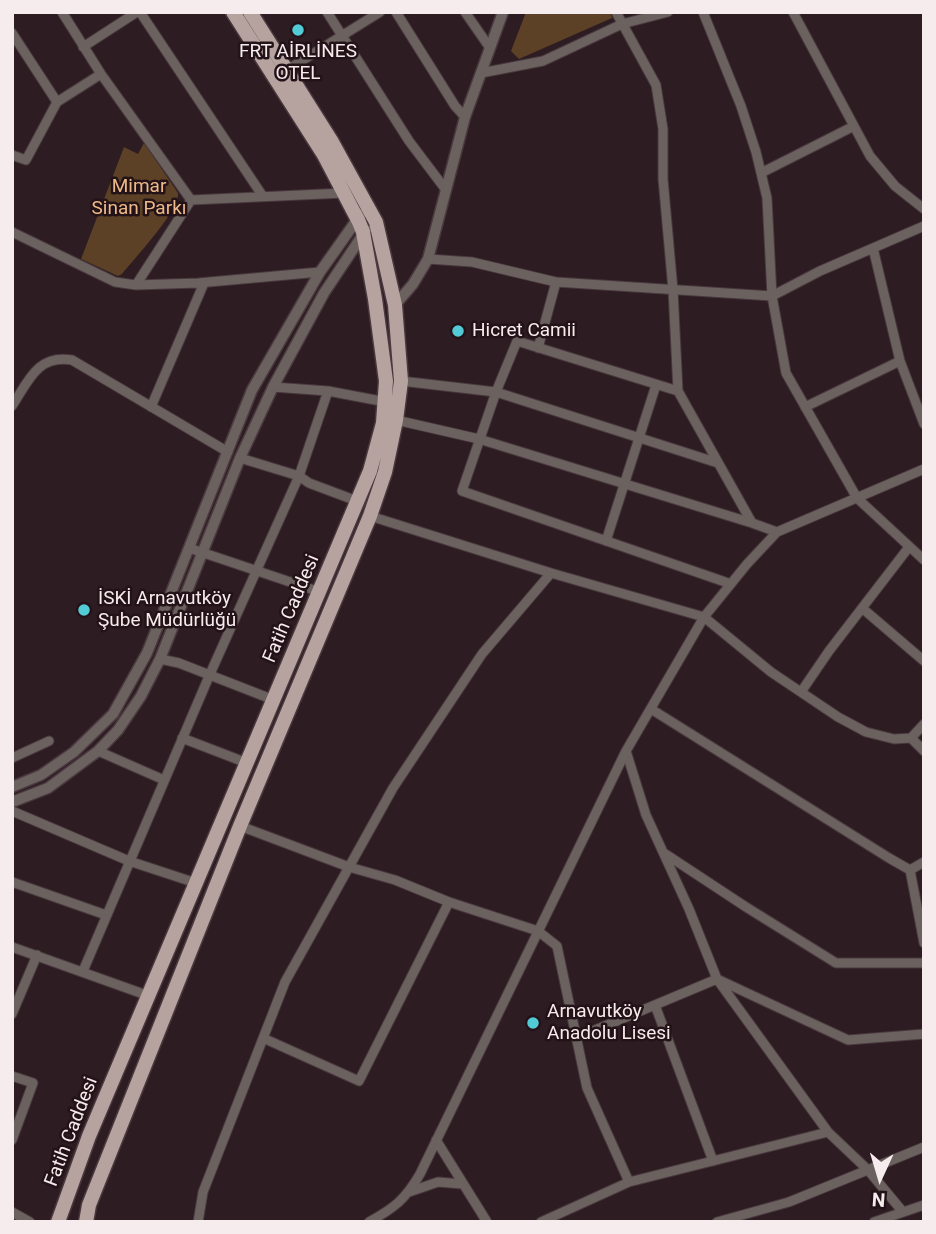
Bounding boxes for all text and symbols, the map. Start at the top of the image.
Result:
marker: FRT AİRLİNES OTEL [290,22,306,38]
place label: FRT AİRLİNES OTEL [239,41,357,85]
park label: Mimar Sinan Parkı [92,176,186,220]
place label: Hicret Camii [472,320,576,342]
marker: Hicret Camii [450,323,466,339]
street label: Fatih Caddesi [259,552,325,666]
place label: İSKİ Arnavutköy Şube Müdürlüğü [98,588,236,632]
marker: İSKİ Arnavutköy Şube Müdürlüğü [76,602,92,618]
place label: Arnavutköy Anadolu Lisesi [547,1001,671,1045]
marker: Arnavutköy Anadolu Lisesi [525,1015,541,1031]
street label: Fatih Caddesi [41,1074,103,1190]
north arrow [845,1143,915,1213]
text: N [871,1188,886,1211]

